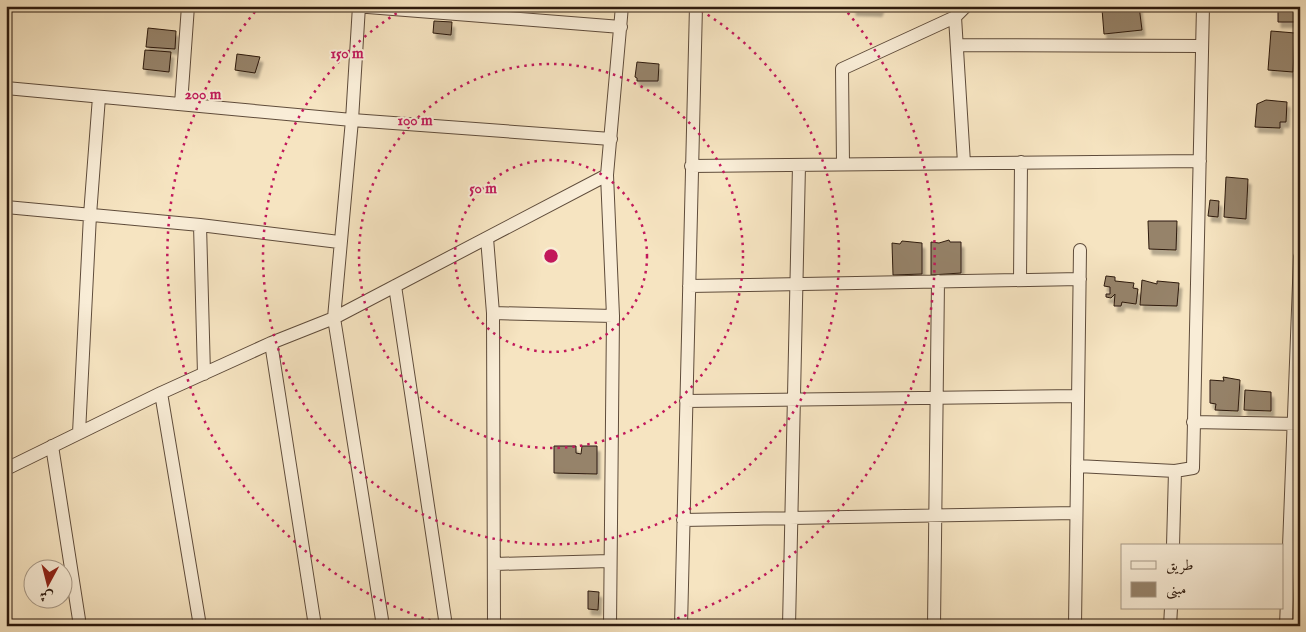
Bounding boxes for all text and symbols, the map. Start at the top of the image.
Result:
text: 150 m [330,44,364,63]
text: 200 m [185,85,222,104]
text: 100 m [397,111,433,130]
text: 50 m [469,179,497,198]
centre of rings [542,247,560,265]
legend [1121,544,1284,610]
text: طريق [1166,556,1193,575]
north arrow [22,560,72,610]
text: مبنى [1166,580,1186,600]
text: ش [38,586,55,606]

